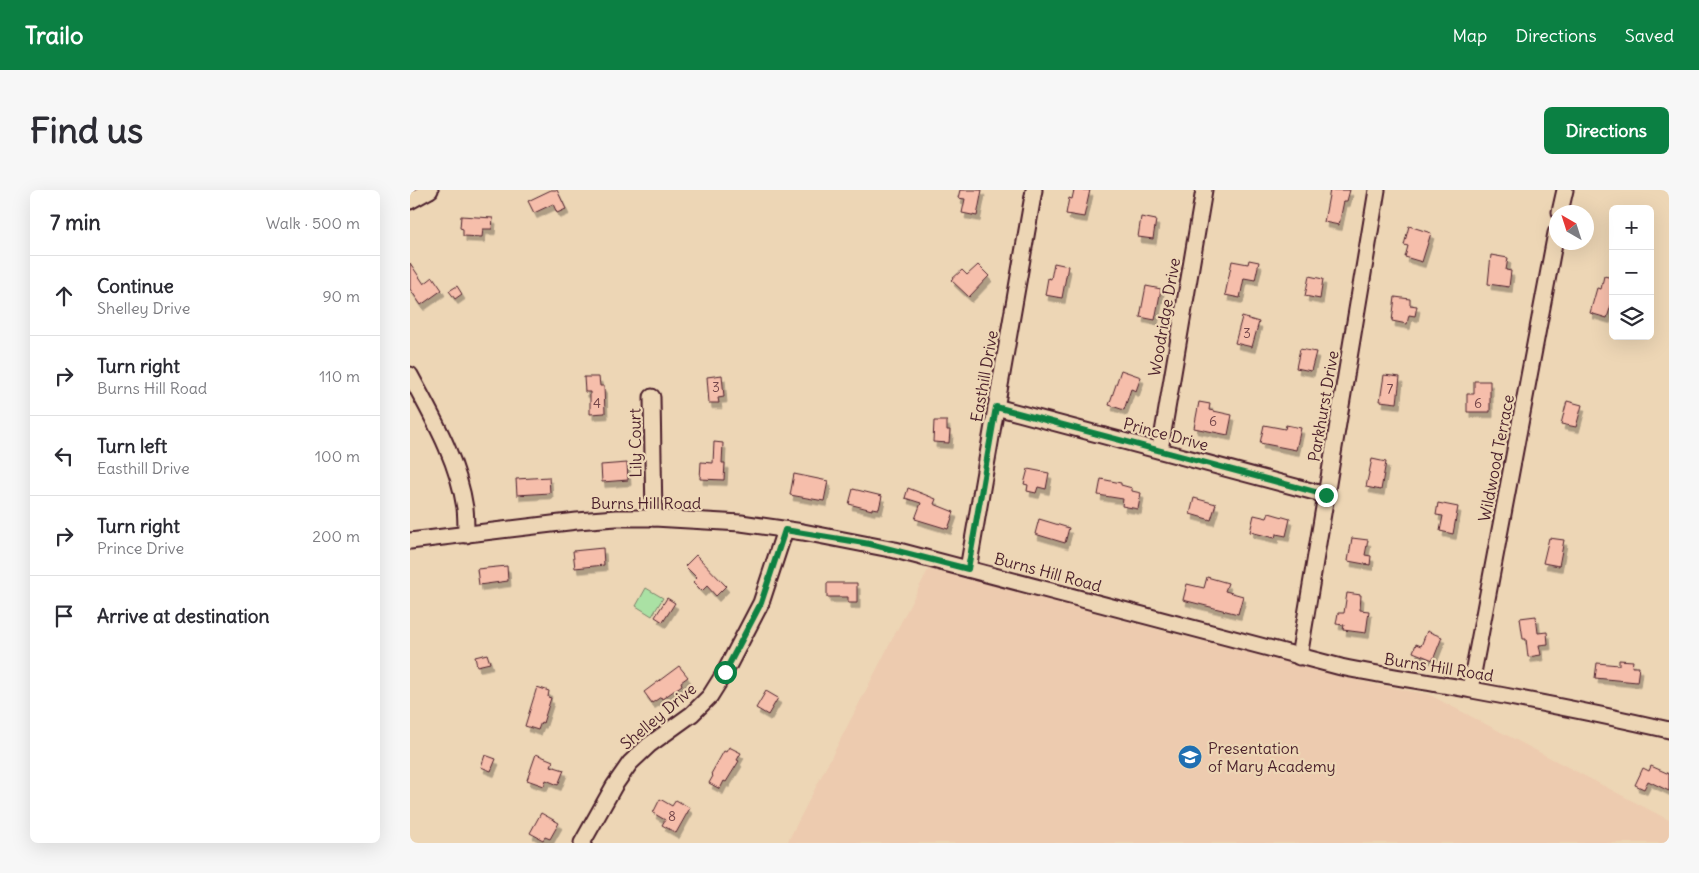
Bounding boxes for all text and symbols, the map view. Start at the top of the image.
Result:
text: Trailo [25,20,83,50]
text: Map [1452,24,1487,47]
text: Directions [1515,24,1597,47]
text: Saved [1625,24,1674,47]
button: Directions [1544,107,1669,154]
text: Find us [30,108,143,152]
north arrow [1549,205,1594,250]
map controls [1609,205,1654,340]
button: + [1609,205,1654,250]
text: 7 min [50,209,101,236]
text: Walk · 500 m [266,213,360,233]
button: − [1609,250,1654,295]
street label: Woodridge Drive [1144,256,1184,378]
text: Continue [97,274,174,298]
icon: ahead [50,282,78,310]
text: 90 m [322,286,360,306]
button: layers [1609,295,1654,340]
text: Shelley Drive [97,298,190,318]
house number: 3 [1243,324,1251,342]
street label: Easthill Drive [966,329,1002,423]
street label: Parkhurst Drive [1303,349,1343,463]
text: Turn right [97,354,180,378]
icon: right [50,362,78,390]
text: 110 m [319,366,360,386]
text: Burns Hill Road [97,378,207,398]
house number: 3 [712,378,720,396]
house number: 7 [1387,380,1394,398]
street label: Wildwood Terrace [1474,393,1518,523]
house number: 4 [593,394,601,412]
house number: 6 [1474,394,1482,412]
street label: Lily Court [624,408,646,478]
house number: 6 [1209,412,1217,430]
street label: Prince Drive [1121,413,1211,455]
text: Turn left [97,434,167,458]
icon: left [50,442,78,470]
text: 100 m [315,446,360,466]
text: Easthill Drive [97,458,190,478]
route end [1315,484,1338,507]
street label: Burns Hill Road [591,493,701,513]
text: Turn right [97,514,180,538]
icon: right [50,522,78,550]
text: 200 m [312,526,360,546]
text: Prince Drive [97,538,184,558]
street label: Burns Hill Road [992,548,1104,596]
icon: arrive [50,602,78,630]
text: Arrive at destination [97,604,270,628]
street label: Burns Hill Road [1383,648,1495,686]
route start [714,661,737,684]
street label: Shelley Drive [616,678,700,754]
place label: Presentation of Mary Academy [1208,738,1336,776]
school or university icon: Presentation of Mary Academy [1177,744,1203,770]
house number: 8 [668,807,676,825]

